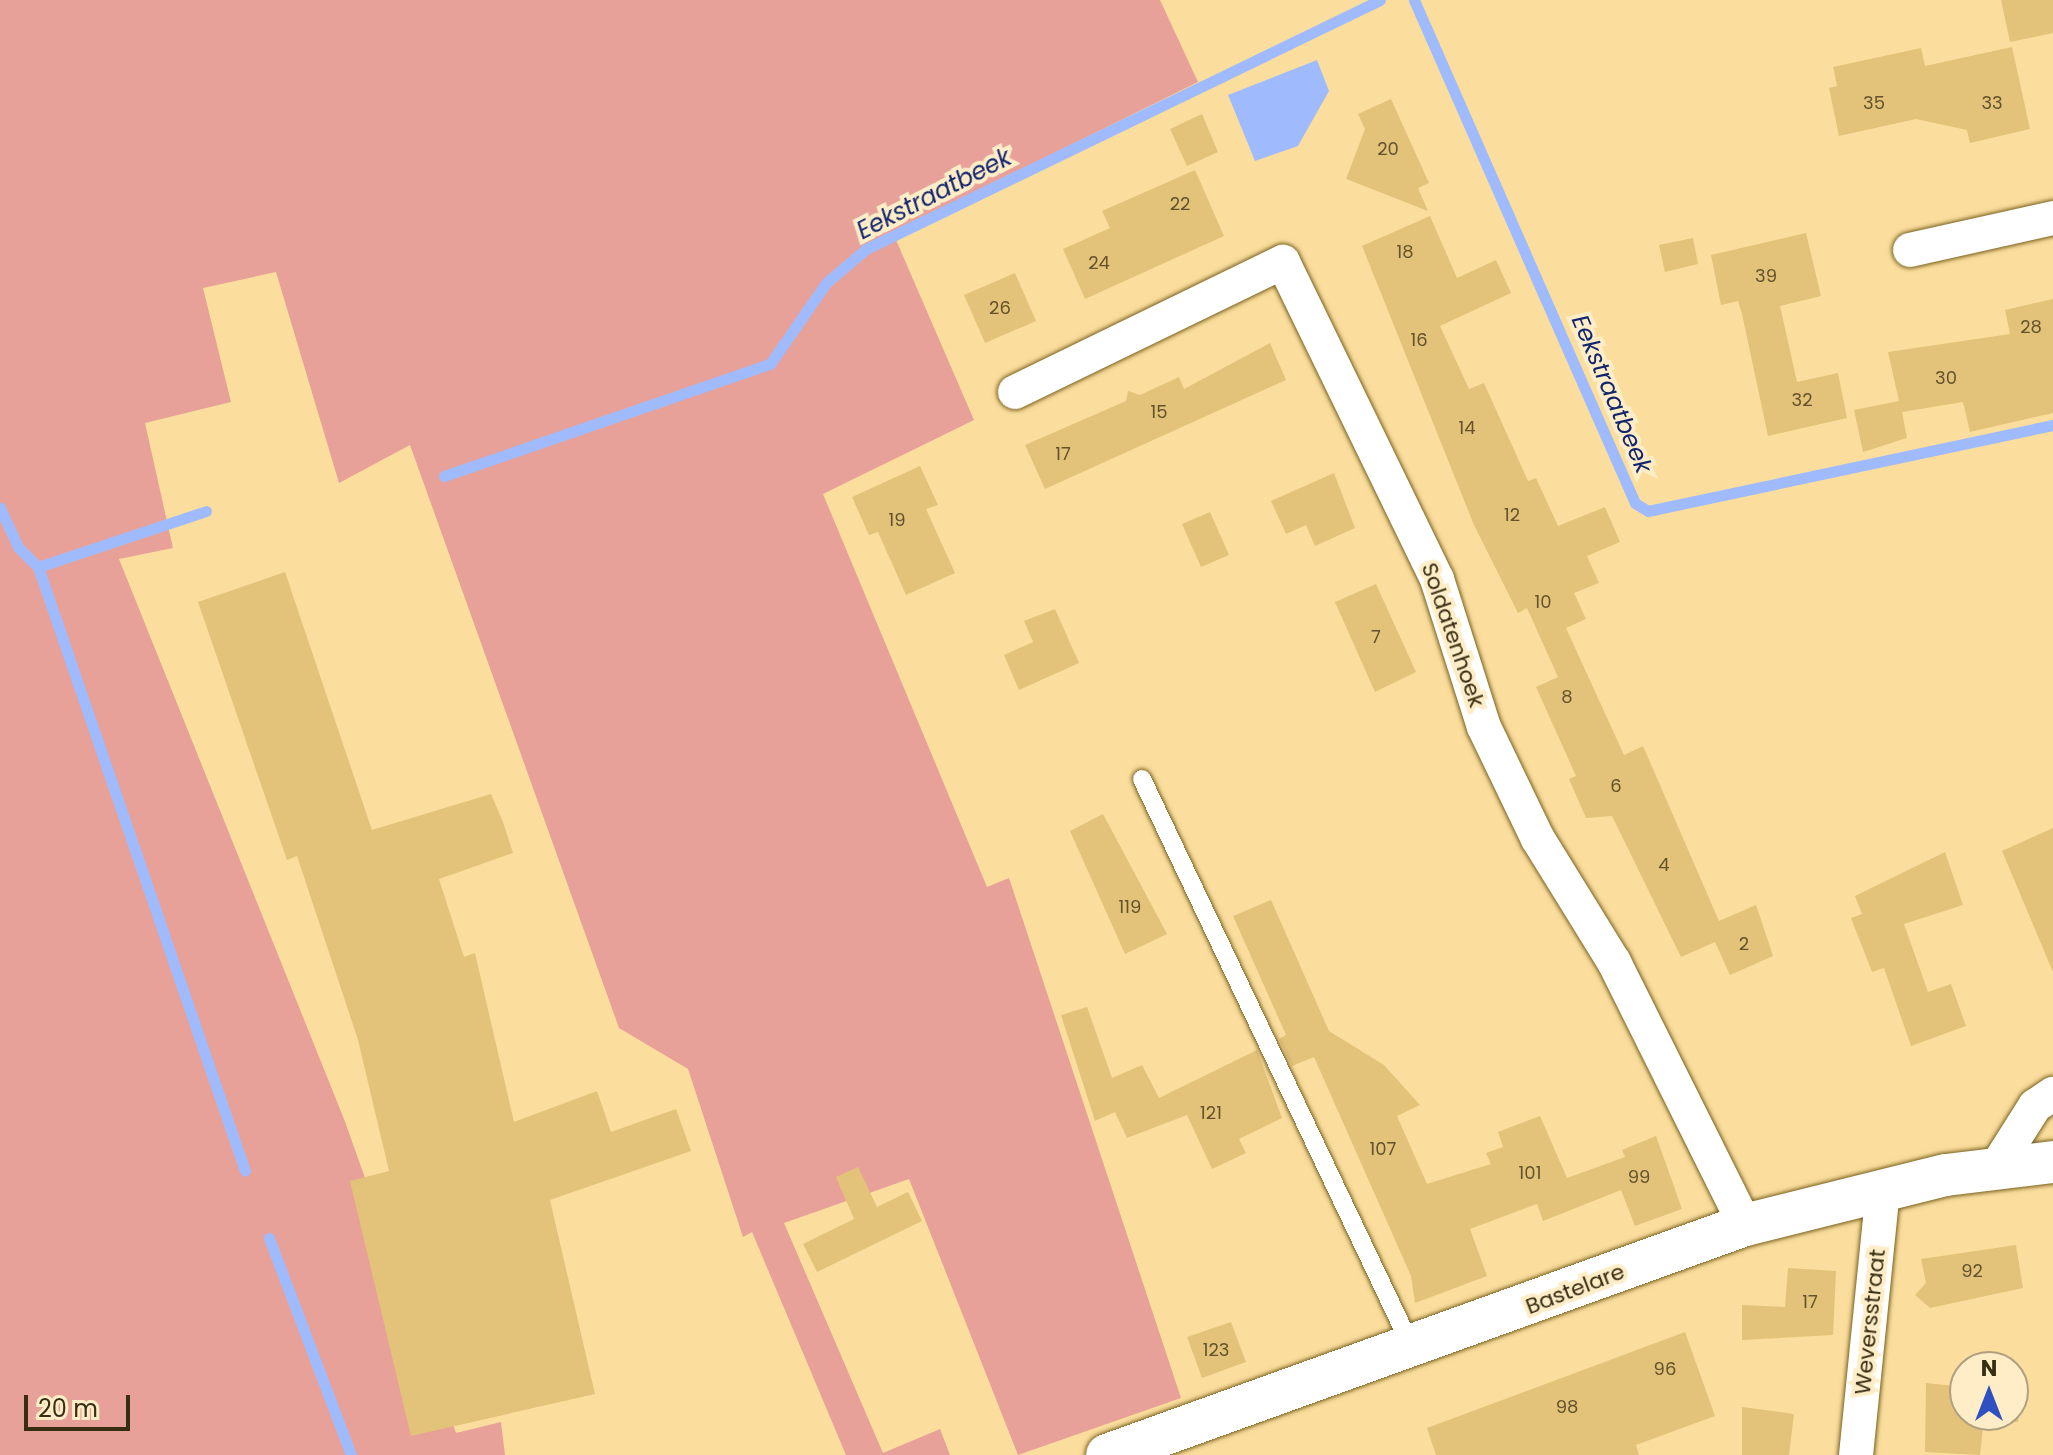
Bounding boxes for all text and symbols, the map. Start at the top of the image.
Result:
house number: 35 [1863,92,1885,114]
house number: 33 [1981,92,2003,114]
house number: 20 [1377,138,1399,160]
water label: Eekstraatbeek [852,143,1016,245]
house number: 22 [1170,193,1190,215]
house number: 18 [1396,241,1414,263]
house number: 24 [1088,252,1110,274]
house number: 39 [1755,265,1777,287]
house number: 26 [989,297,1011,319]
water label: Eekstraatbeek [1566,310,1658,478]
house number: 28 [2020,316,2042,338]
house number: 16 [1410,329,1428,351]
house number: 30 [1935,367,1957,389]
house number: 32 [1792,389,1812,411]
house number: 15 [1150,401,1168,423]
house number: 14 [1458,417,1476,439]
house number: 17 [1055,443,1071,465]
house number: 12 [1504,504,1520,526]
house number: 19 [888,509,906,531]
street label: Soldatenhoek [1416,559,1490,711]
house number: 10 [1534,591,1552,613]
house number: 7 [1371,626,1381,648]
house number: 8 [1561,686,1573,708]
house number: 6 [1610,775,1622,797]
house number: 4 [1658,854,1670,876]
house number: 119 [1119,896,1141,918]
house number: 2 [1739,933,1749,955]
house number: 121 [1200,1102,1222,1124]
house number: 107 [1370,1138,1396,1160]
house number: 101 [1519,1162,1541,1184]
house number: 99 [1628,1166,1650,1188]
street label: Weversstraat [1849,1248,1891,1396]
street label: Bastelare [1522,1258,1628,1320]
house number: 92 [1961,1260,1983,1282]
house number: 17 [1802,1291,1818,1313]
house number: 123 [1203,1339,1229,1361]
north arrow [1949,1351,2029,1431]
text: N [1981,1353,1997,1384]
house number: 96 [1654,1358,1676,1380]
scale bar [28,1379,134,1429]
text: 20 m [38,1392,98,1425]
house number: 98 [1556,1396,1578,1418]

